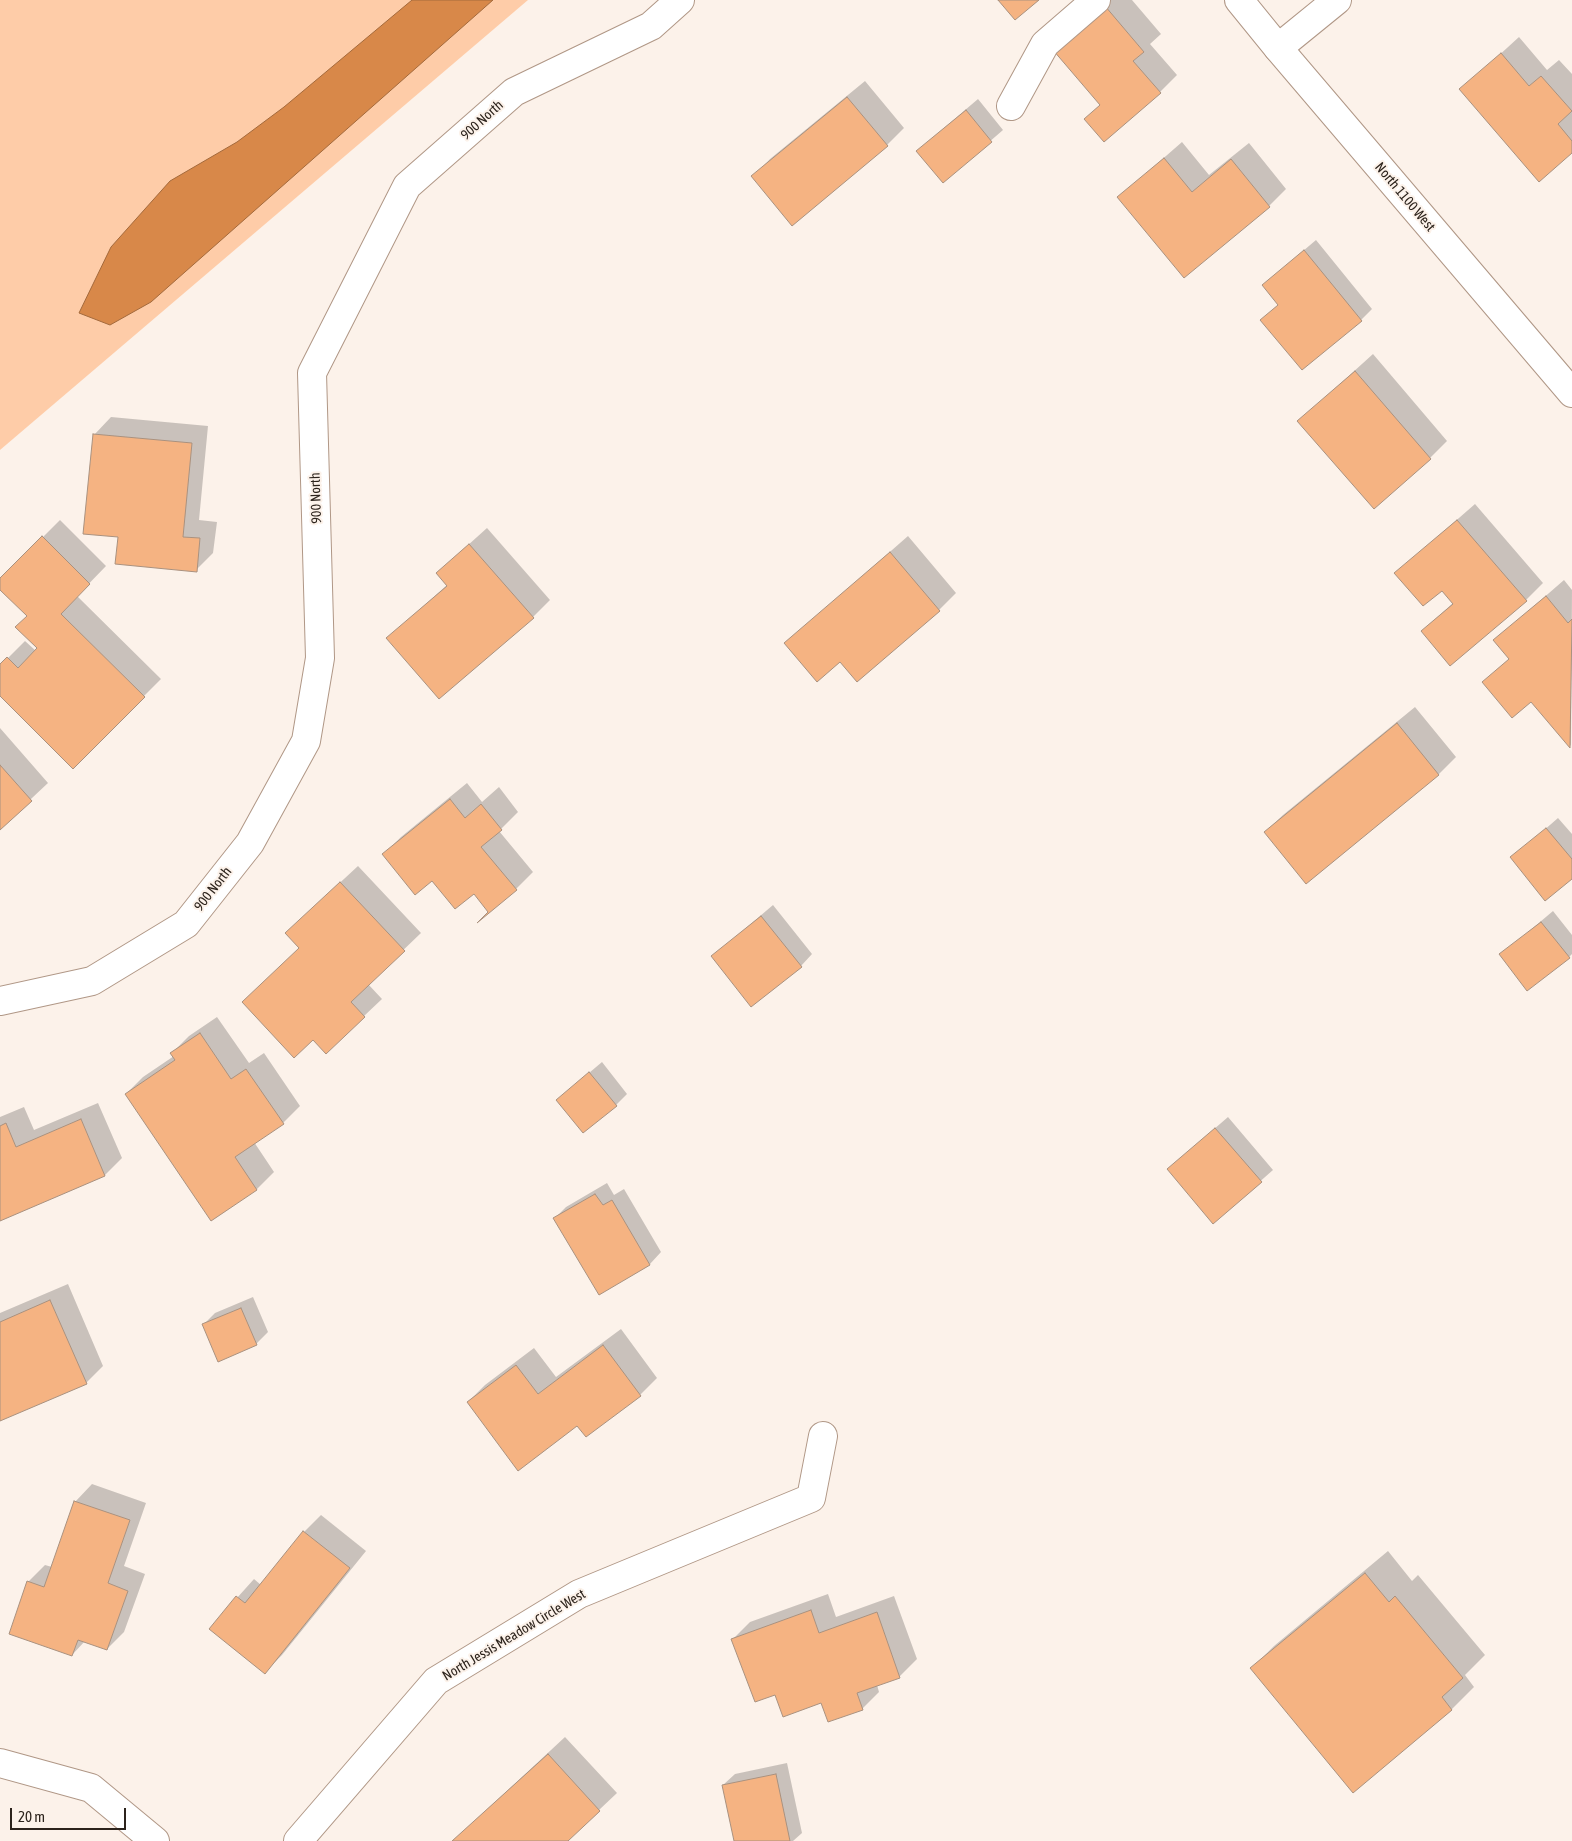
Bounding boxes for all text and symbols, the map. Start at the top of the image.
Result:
street label: 900 North [457,97,507,143]
street label: North 1100 West [1371,159,1439,235]
street label: 900 North [307,472,325,524]
street label: 900 North [191,864,235,914]
street label: North Jessis Meadow Circle West [440,1586,588,1684]
scale bar [12,1798,129,1830]
text: 20 m [18,1808,45,1825]

